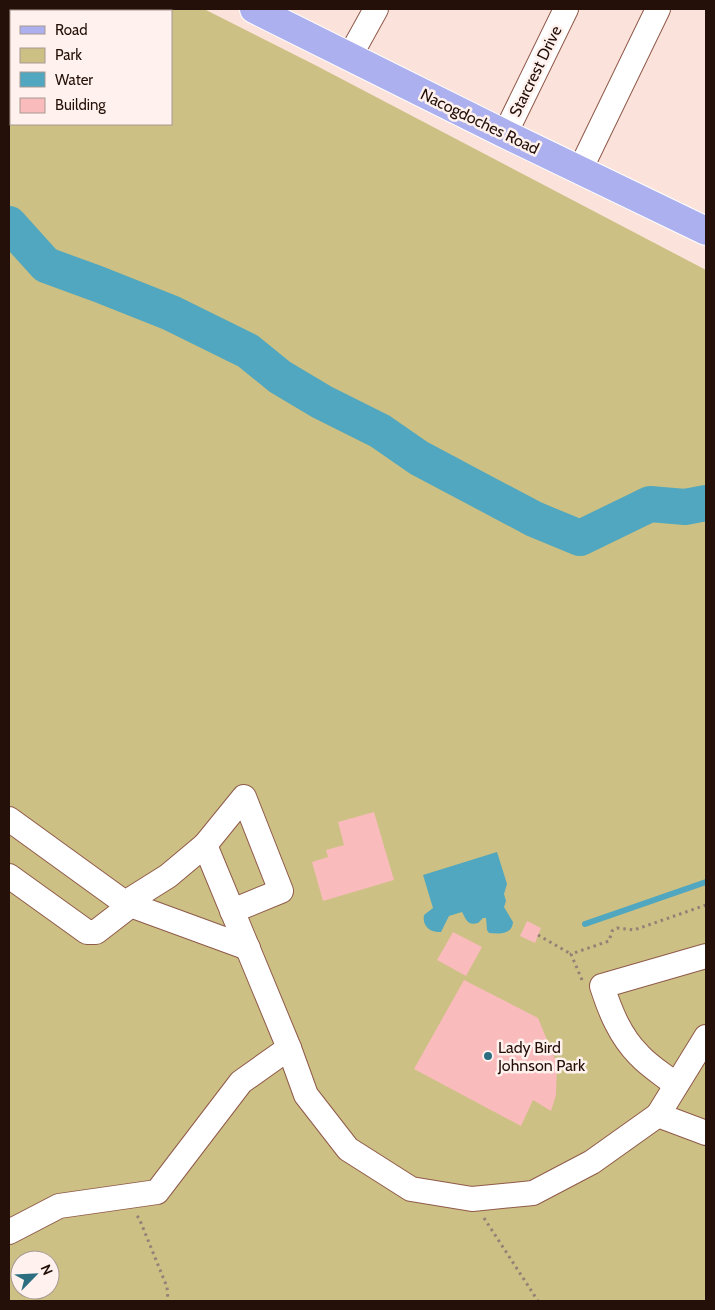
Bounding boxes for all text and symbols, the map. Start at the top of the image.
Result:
legend [10,10,172,125]
text: Road [55,21,88,39]
street label: Starcrest Drive [505,23,566,120]
text: Park [55,46,82,64]
text: Water [55,71,93,89]
street label: Nacogdoches Road [417,85,542,158]
text: Building [55,96,106,114]
place label: Lady Bird Johnson Park [497,1038,586,1075]
marker: Lady Bird Johnson Park [482,1050,494,1062]
north arrow [10,1250,60,1300]
text: N [37,1262,57,1278]

